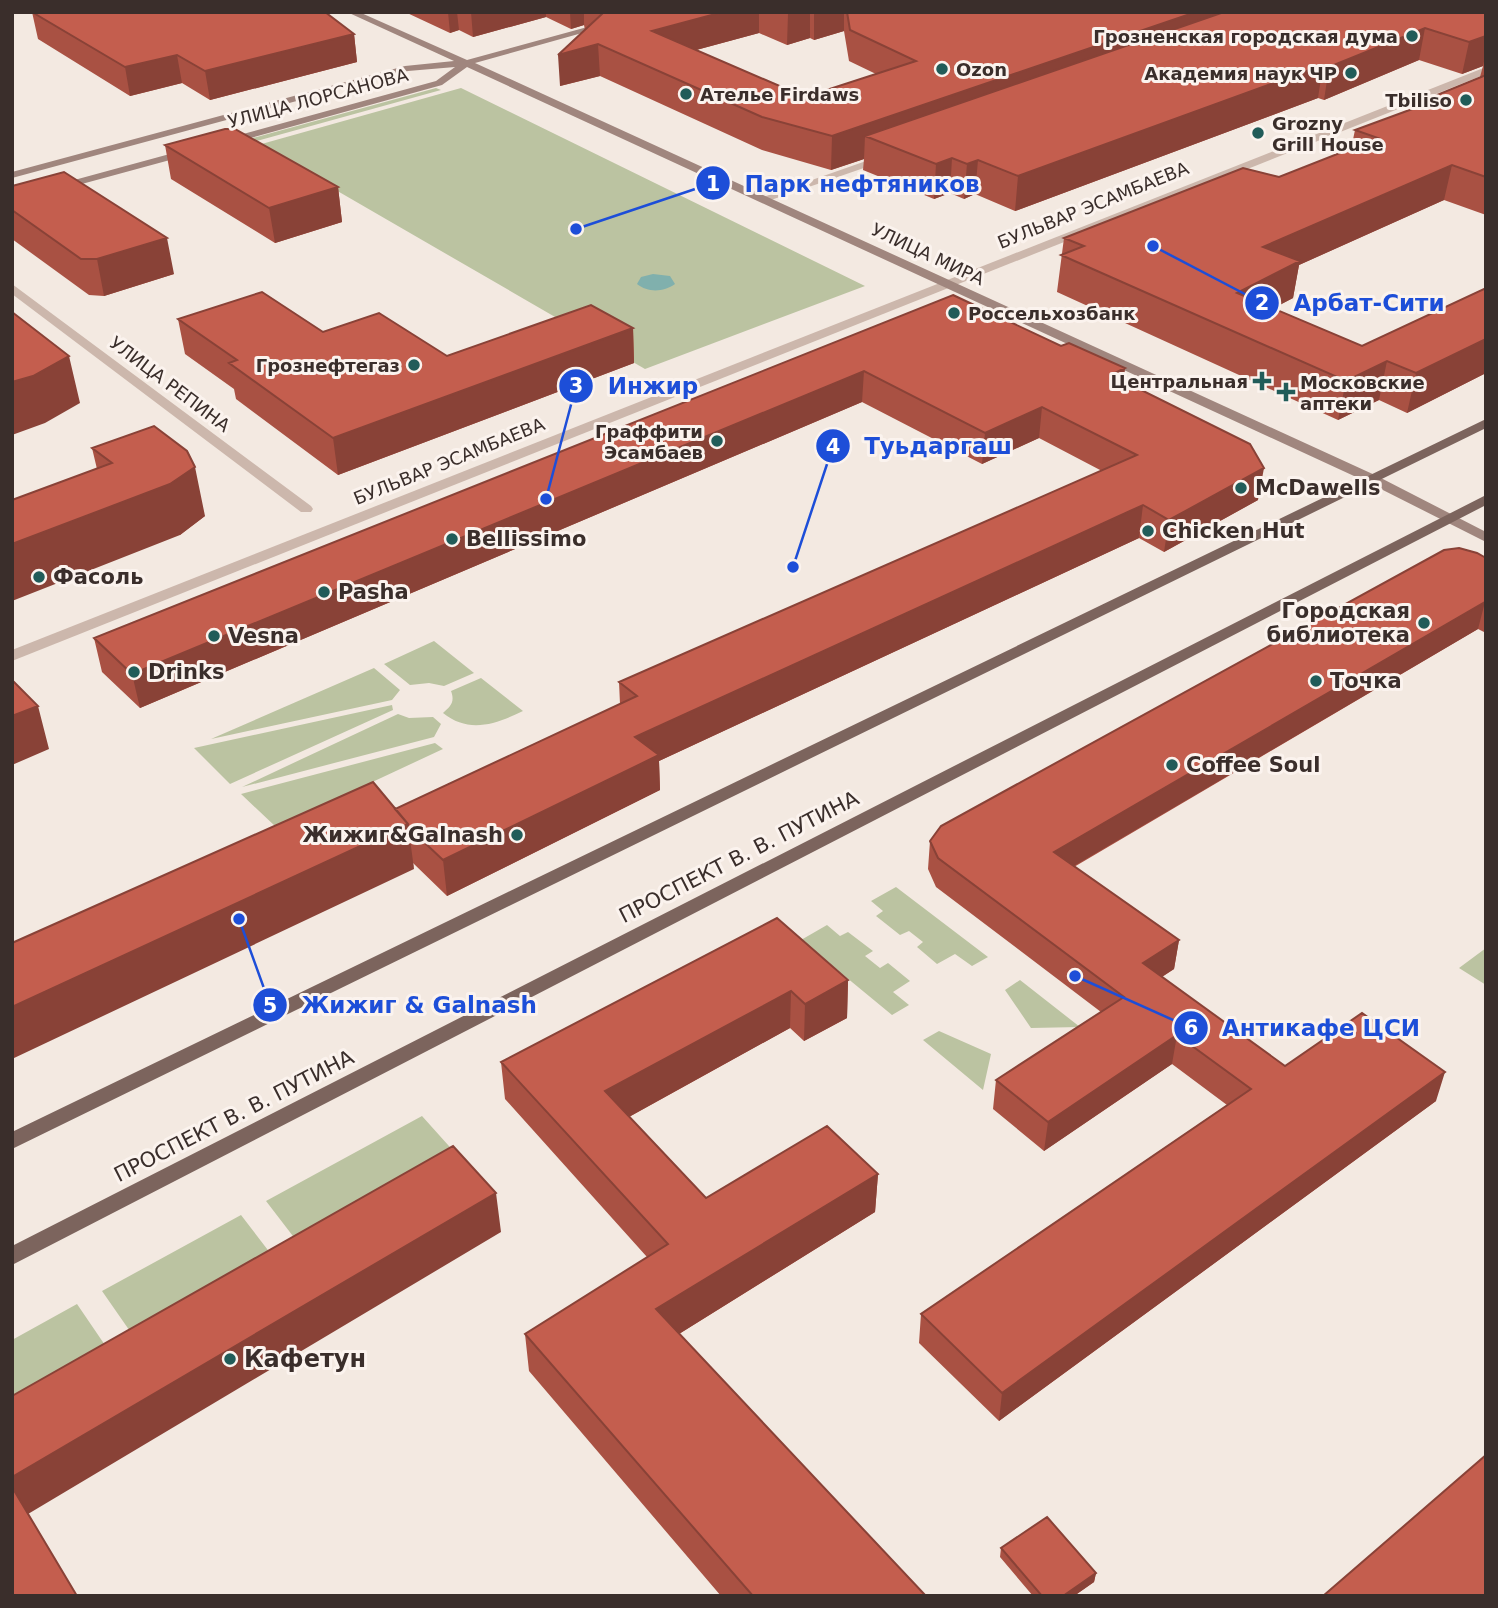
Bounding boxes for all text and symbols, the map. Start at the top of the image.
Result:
place label: Грозненская городская дума [1093,26,1398,47]
marker: Грозненская городская дума [1404,28,1420,44]
place label: Ozon [956,59,1007,80]
marker: Ozon [934,61,950,77]
place label: Академия наук ЧР [1144,63,1337,84]
street label: УЛИЦА ЛОРСАНОВА [226,64,411,132]
marker: Академия наук ЧР [1343,65,1359,81]
place label: Ателье Firdaws [700,84,859,105]
marker: Ателье Firdaws [678,86,694,102]
place label: Tbiliso [1385,90,1452,111]
marker: Tbiliso [1458,92,1474,108]
place label: Grozny Grill House [1272,113,1384,155]
marker: Grozny Grill House [1250,125,1266,141]
street label: БУЛЬВАР ЭСАМБАЕВА [994,157,1192,253]
callout: Парк нефтяников [696,161,994,205]
text: Парк нефтяников [744,171,980,197]
text: 1 [706,172,720,196]
street label: УЛИЦА МИРА [868,219,988,290]
callout: Арбат-Сити [1244,281,1459,325]
text: Арбат-Сити [1293,290,1445,316]
text: 2 [1255,291,1269,315]
place label: Россельхозбанк [968,303,1135,324]
marker: Россельхозбанк [946,305,962,321]
street label: УЛИЦА РЕПИНА [106,332,235,436]
place label: Грознефтегаз [256,355,400,376]
marker: Грознефтегаз [406,357,422,373]
callout: Инжир [559,364,712,408]
place label: Центральная [1110,371,1248,392]
place label: Московские аптеки [1300,372,1425,414]
text: Инжир [608,373,698,399]
marker: Центральная [1254,373,1270,389]
text: 3 [569,374,583,398]
marker: Московские аптеки [1278,384,1294,400]
street label: БУЛЬВАР ЭСАМБАЕВА [350,413,548,509]
place label: Граффити Эсамбаев [595,421,703,463]
callout: Туьдаргаш [815,424,1026,468]
marker: Граффити Эсамбаев [709,433,725,449]
text: Туьдаргаш [864,433,1012,459]
text: 4 [826,435,840,459]
place label: McDawells [1255,476,1381,500]
marker: McDawells [1233,480,1249,496]
place label: Chicken Hut [1162,519,1304,543]
marker: Chicken Hut [1140,523,1156,539]
place label: Bellissimo [466,527,586,551]
marker: Bellissimo [444,531,460,547]
place label: Фасоль [53,565,144,589]
marker: Фасоль [31,569,47,585]
place label: Pasha [338,580,409,604]
marker: Pasha [316,584,332,600]
place label: Городская библиотека [1267,599,1410,647]
marker: Городская библиотека [1416,615,1432,631]
place label: Vesna [228,624,299,648]
marker: Vesna [206,628,222,644]
place label: Drinks [148,660,224,684]
marker: Drinks [126,664,142,680]
place label: Точка [1330,669,1402,693]
marker: Точка [1308,673,1324,689]
place label: Coffee Soul [1186,753,1320,777]
marker: Coffee Soul [1164,757,1180,773]
street label: ПРОСПЕКТ В. В. ПУТИНА [615,786,863,928]
place label: Жижиг&Galnash [303,823,503,847]
marker: Жижиг&Galnash [509,827,525,843]
callout: Жижиг & Galnash [252,983,551,1027]
text: Жижиг & Galnash [301,992,537,1018]
text: 5 [263,994,277,1018]
callout: Антикафе ЦСИ [1173,1006,1434,1050]
text: Антикафе ЦСИ [1222,1015,1420,1041]
text: 6 [1184,1016,1198,1040]
street label: ПРОСПЕКТ В. В. ПУТИНА [110,1045,358,1187]
place label: Кафетун [244,1345,366,1373]
marker: Кафетун [222,1351,238,1367]

